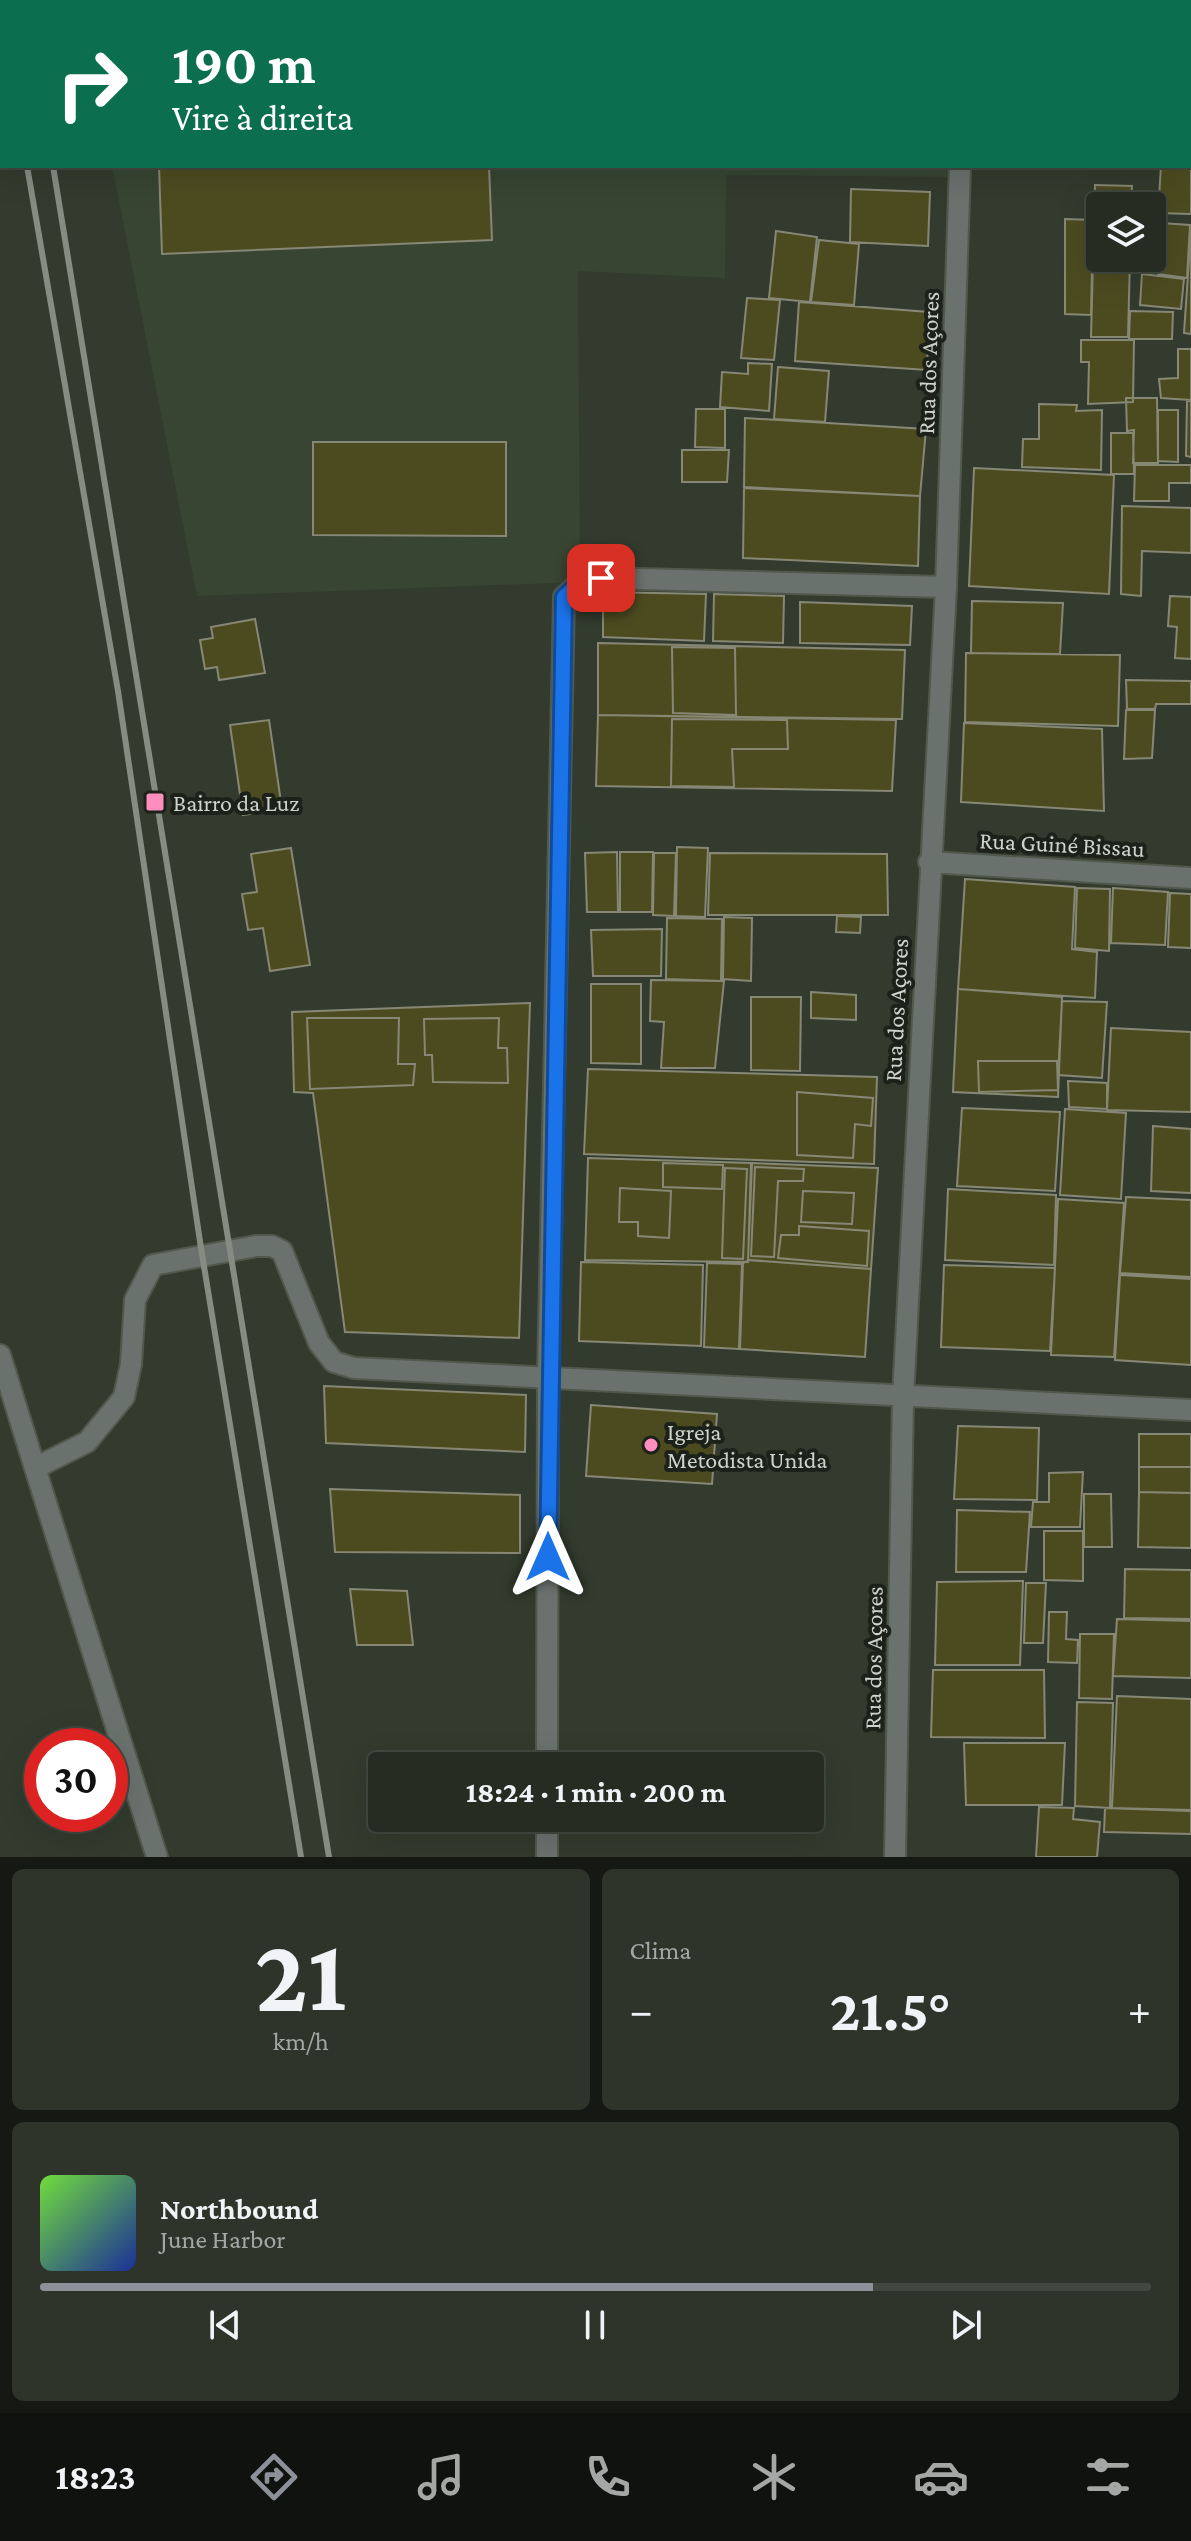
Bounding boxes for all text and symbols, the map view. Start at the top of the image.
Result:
icon: right [40,32,144,136]
text: 190 m [172,33,316,95]
text: Vire à direita [172,98,353,138]
map controls [1086,192,1166,272]
button: layers [1086,192,1166,272]
street label: Rua dos Açores [912,291,944,435]
pin [567,544,635,612]
icon: arrive [579,556,623,600]
place label: Bairro da Luz [173,789,299,816]
marker: Bairro da Luz [144,791,166,813]
street label: Rua Guiné Bissau [979,826,1146,862]
street label: Rua dos Açores [879,938,913,1082]
place label: Igreja Metodista Unida [667,1418,827,1473]
marker: Igreja Metodista Unida [642,1436,660,1454]
position arrow [506,1515,590,1599]
street label: Rua dos Açores [858,1586,888,1730]
speed limit sign: 30 [24,1728,128,1832]
text: 18:24 · 1 min · 200 m [466,1775,726,1808]
text: 21 [255,1917,347,2032]
text: Clima [630,1936,691,1965]
text: 21.5° [830,1976,951,2043]
text: − [630,1986,653,2034]
text: + [1128,1986,1151,2034]
text: km/h [273,2027,329,2056]
text: Northbound [160,2192,318,2225]
text: June Harbor [160,2225,286,2254]
icon: previous [203,2303,247,2347]
icon: pause [573,2303,617,2347]
icon: next [944,2303,988,2347]
icon: directions [246,2449,302,2505]
icon: music [413,2449,469,2505]
icon: phone [580,2449,636,2505]
icon: climate [746,2449,802,2505]
icon: car [913,2449,969,2505]
icon: filters [1080,2449,1136,2505]
text: 18:23 [55,2457,136,2497]

